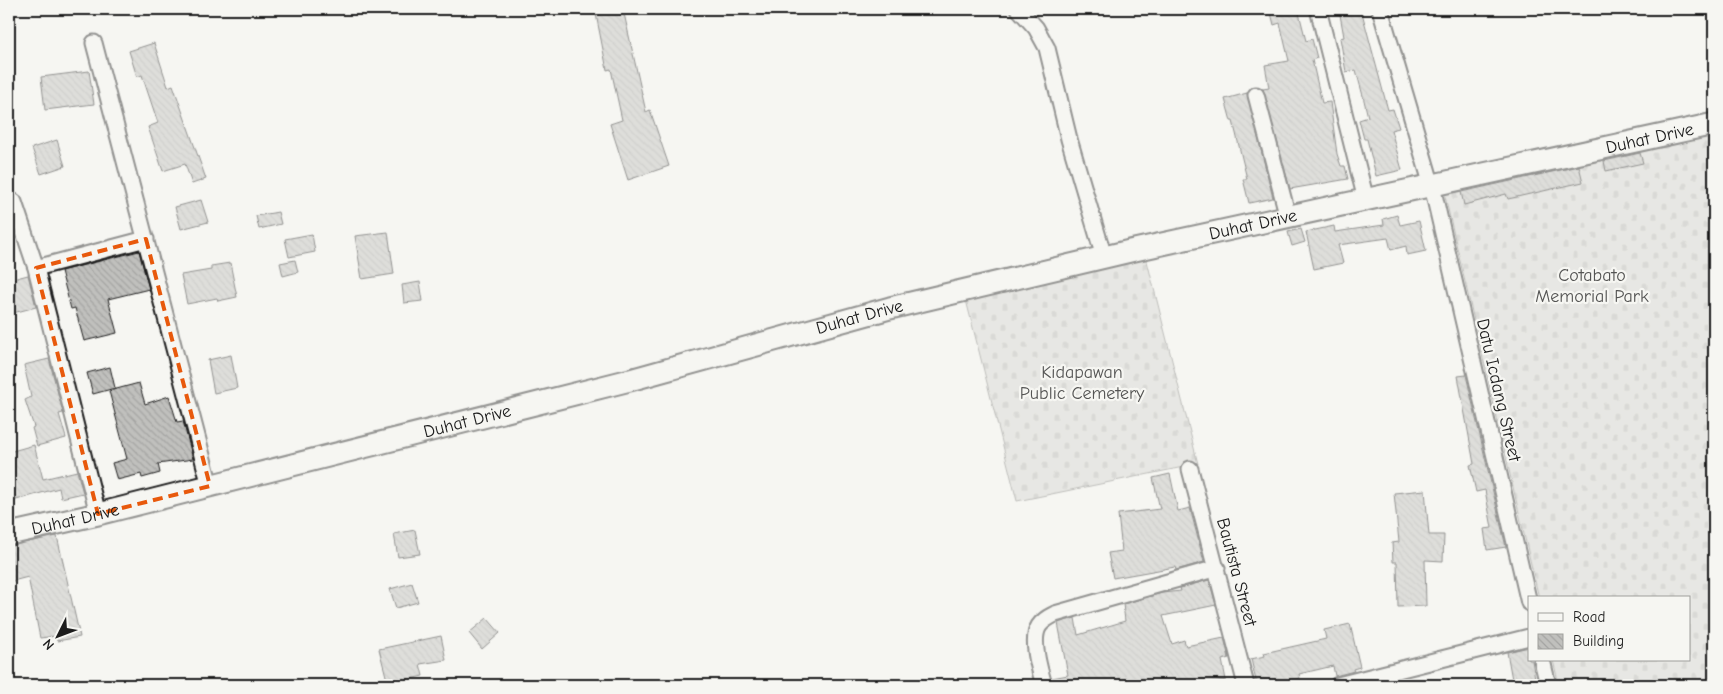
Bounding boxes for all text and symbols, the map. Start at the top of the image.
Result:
street label: Duhat Drive [1604,119,1696,158]
street label: Duhat Drive [1207,205,1299,245]
park label: Cotabato Memorial Park [1535,265,1649,307]
street label: Duhat Drive [814,295,905,339]
street label: Datu Icdang Street [1472,317,1525,464]
park label: Kidapawan Public Cemetery [1020,362,1145,404]
street label: Duhat Drive [421,400,513,443]
street label: Duhat Drive [30,499,122,540]
street label: Bautista Street [1212,516,1261,629]
legend [1528,596,1690,662]
text: Road [1573,608,1605,626]
north arrow [32,612,82,662]
text: Building [1573,632,1624,650]
text: N [39,635,58,653]

